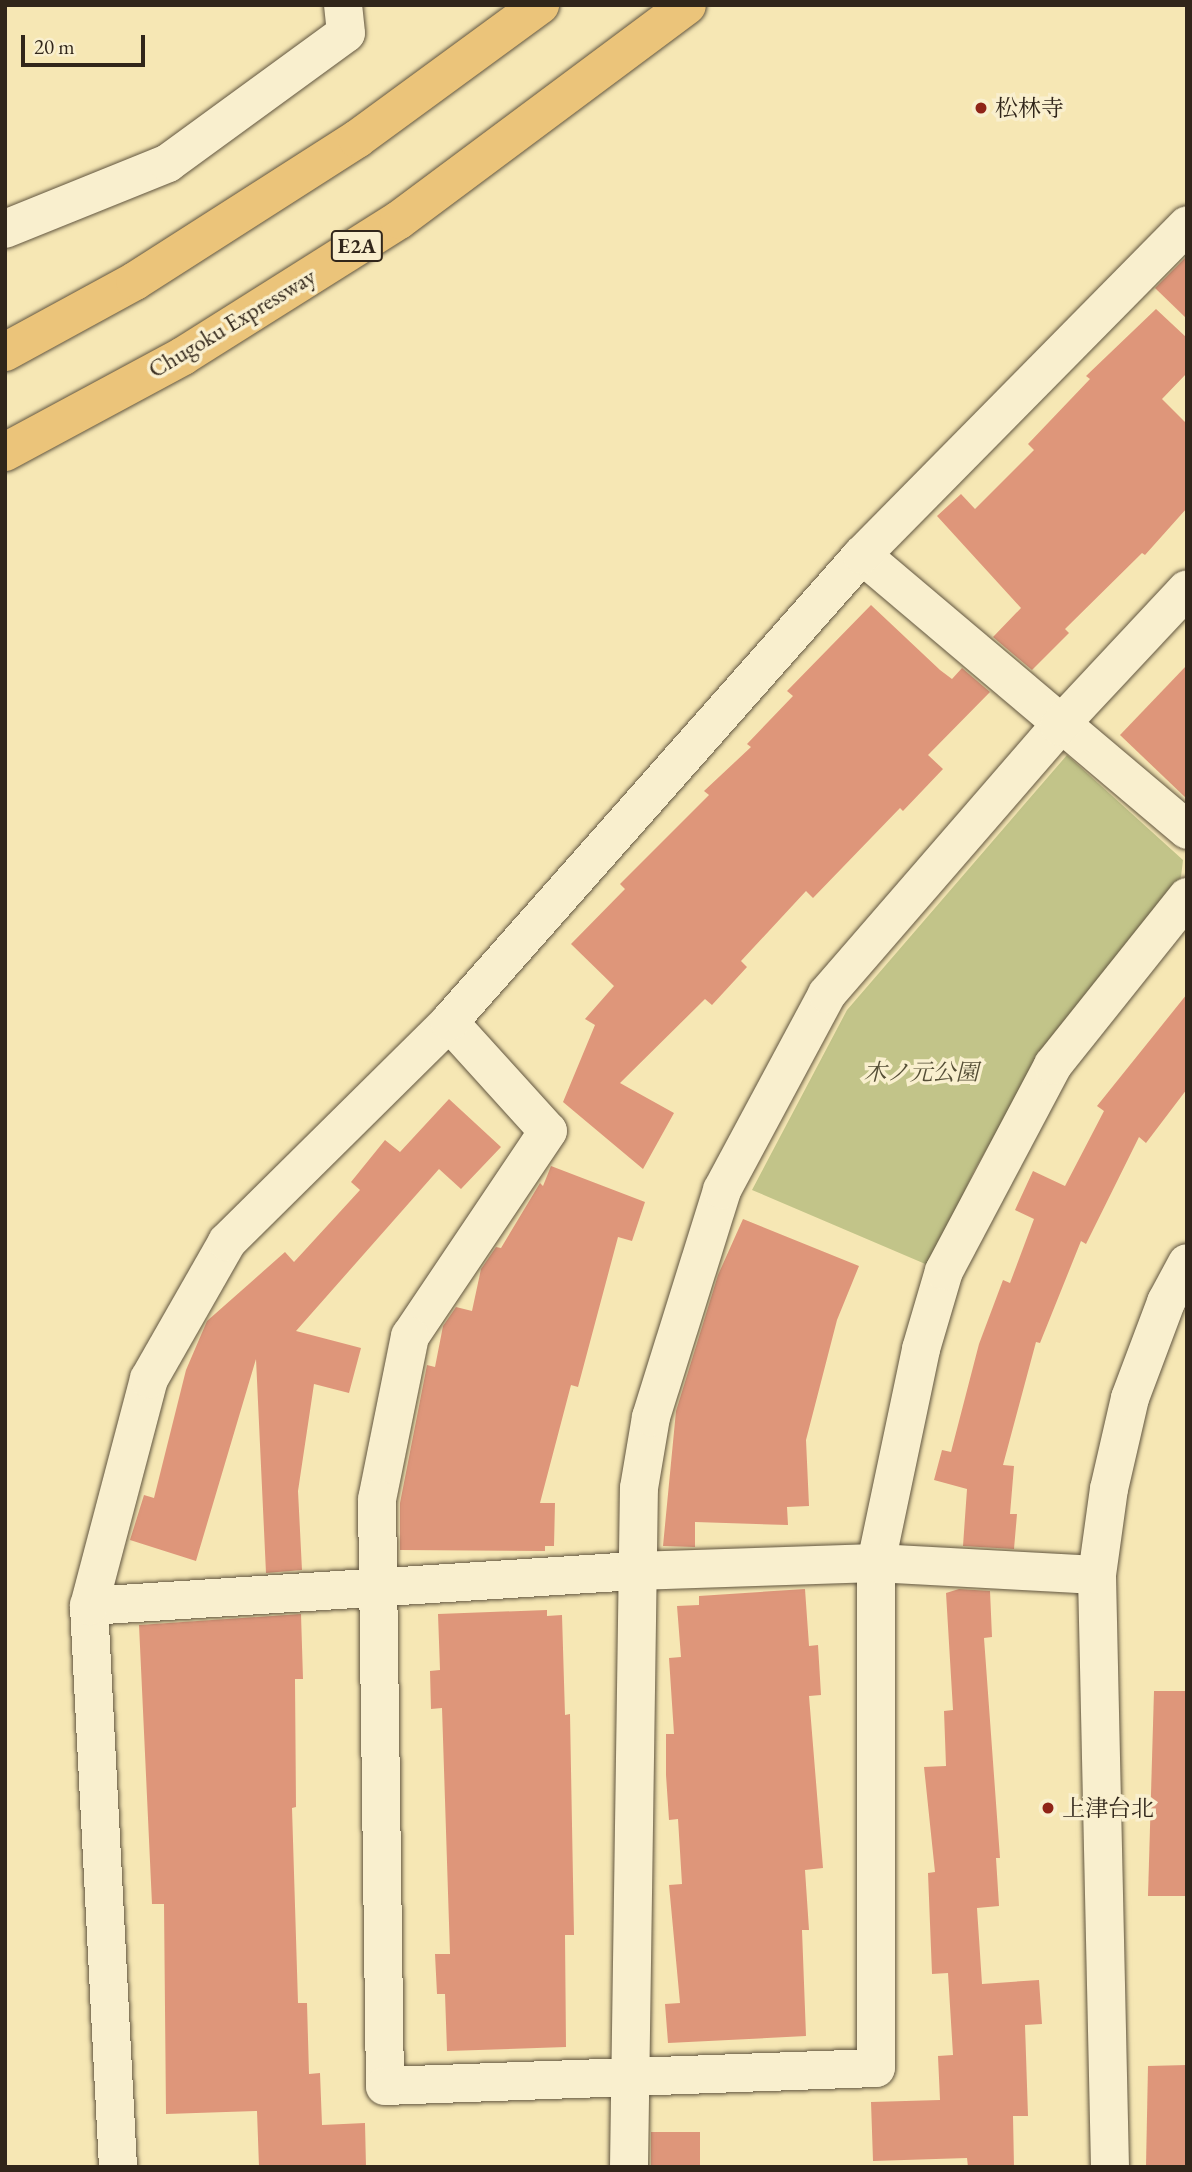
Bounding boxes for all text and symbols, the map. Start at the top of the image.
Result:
scale bar [24,21,149,65]
text: 20 m [34,33,75,60]
place label: 松林寺 [995,94,1064,122]
marker: 松林寺 [973,100,989,116]
road number: E2A [331,229,383,264]
street label: Chugoku Expressway [144,262,320,384]
park label: 木ノ元公園 [864,1058,978,1086]
place label: 上津台北 [1062,1794,1154,1822]
marker: 上津台北 [1040,1800,1056,1816]

